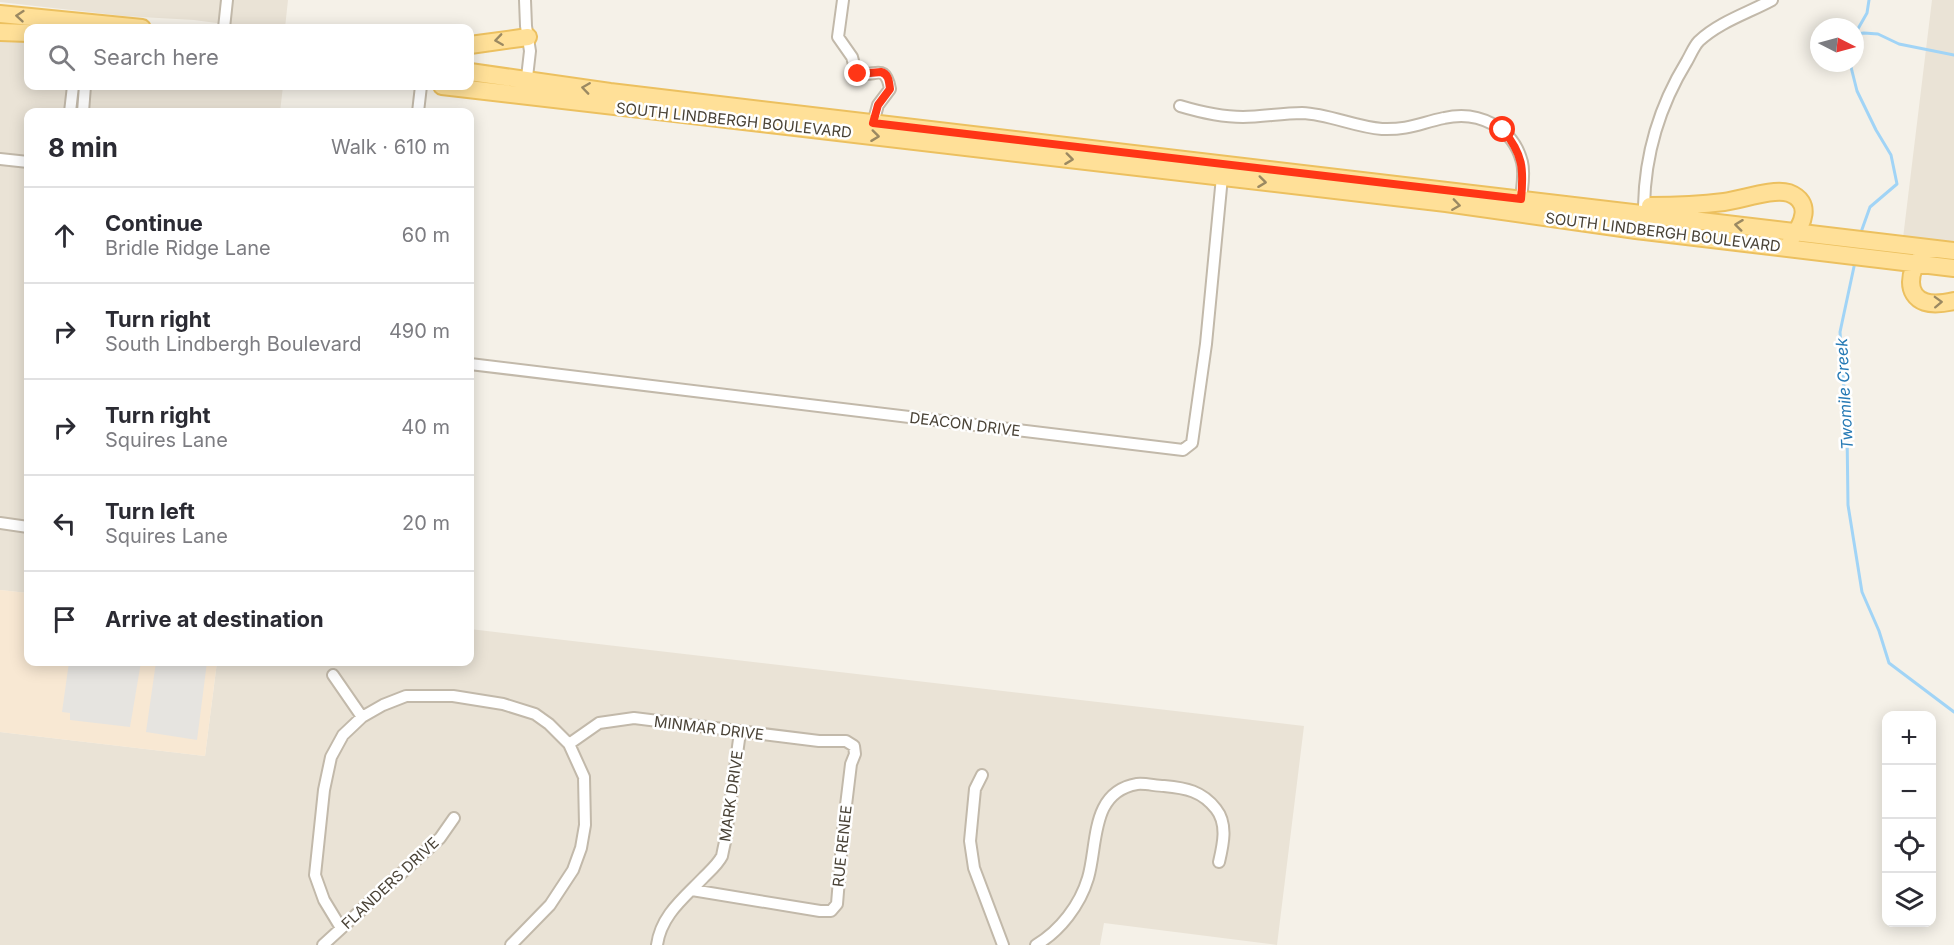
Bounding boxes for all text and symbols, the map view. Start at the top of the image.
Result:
one-way arrow [15,10,24,23]
north arrow [1810,18,1864,72]
search box [24,24,474,90]
one-way arrow [494,33,503,45]
icon: search [45,41,78,74]
text: Search here [93,44,219,70]
route end [844,60,870,86]
one-way arrow [581,83,590,95]
street label: SOUTH LINDBERGH BOULEVARD [615,98,853,142]
route start [1489,116,1515,142]
one-way arrow [870,129,880,142]
text: 8 min [48,132,118,163]
text: Walk · 610 m [331,135,450,159]
one-way arrow [1064,152,1073,165]
one-way arrow [1258,175,1267,188]
one-way arrow [1451,198,1461,210]
street label: SOUTH LINDBERGH BOULEVARD [1544,208,1782,256]
text: Continue [105,210,203,236]
icon: ahead [48,219,81,252]
one-way arrow [1734,219,1743,232]
text: 60 m [402,223,450,247]
text: Bridle Ridge Lane [105,236,271,260]
one-way arrow [1933,296,1942,309]
text: Turn right [105,306,211,332]
icon: right [48,315,81,348]
text: 490 m [389,319,450,343]
text: South Lindbergh Boulevard [105,332,362,356]
water label: Twomile Creek [1831,337,1857,450]
text: Turn right [105,402,211,428]
street label: DEACON DRIVE [909,408,1021,440]
icon: right [48,411,81,444]
text: 40 m [401,415,450,439]
text: Squires Lane [105,428,228,452]
text: Turn left [105,498,195,524]
icon: left [48,507,81,540]
text: 20 m [402,511,450,535]
text: Squires Lane [105,524,228,548]
icon: arrive [48,603,81,636]
text: Arrive at destination [105,606,324,632]
map controls [1882,711,1936,927]
button: + [1882,711,1936,765]
street label: MINMAR DRIVE [653,712,765,744]
street label: MARK DRIVE [715,749,747,843]
button: − [1882,765,1936,819]
street label: RUE RENEE [828,804,856,888]
button: locate [1882,819,1936,873]
street label: FLANDERS DRIVE [337,833,443,933]
button: layers [1882,873,1936,927]

